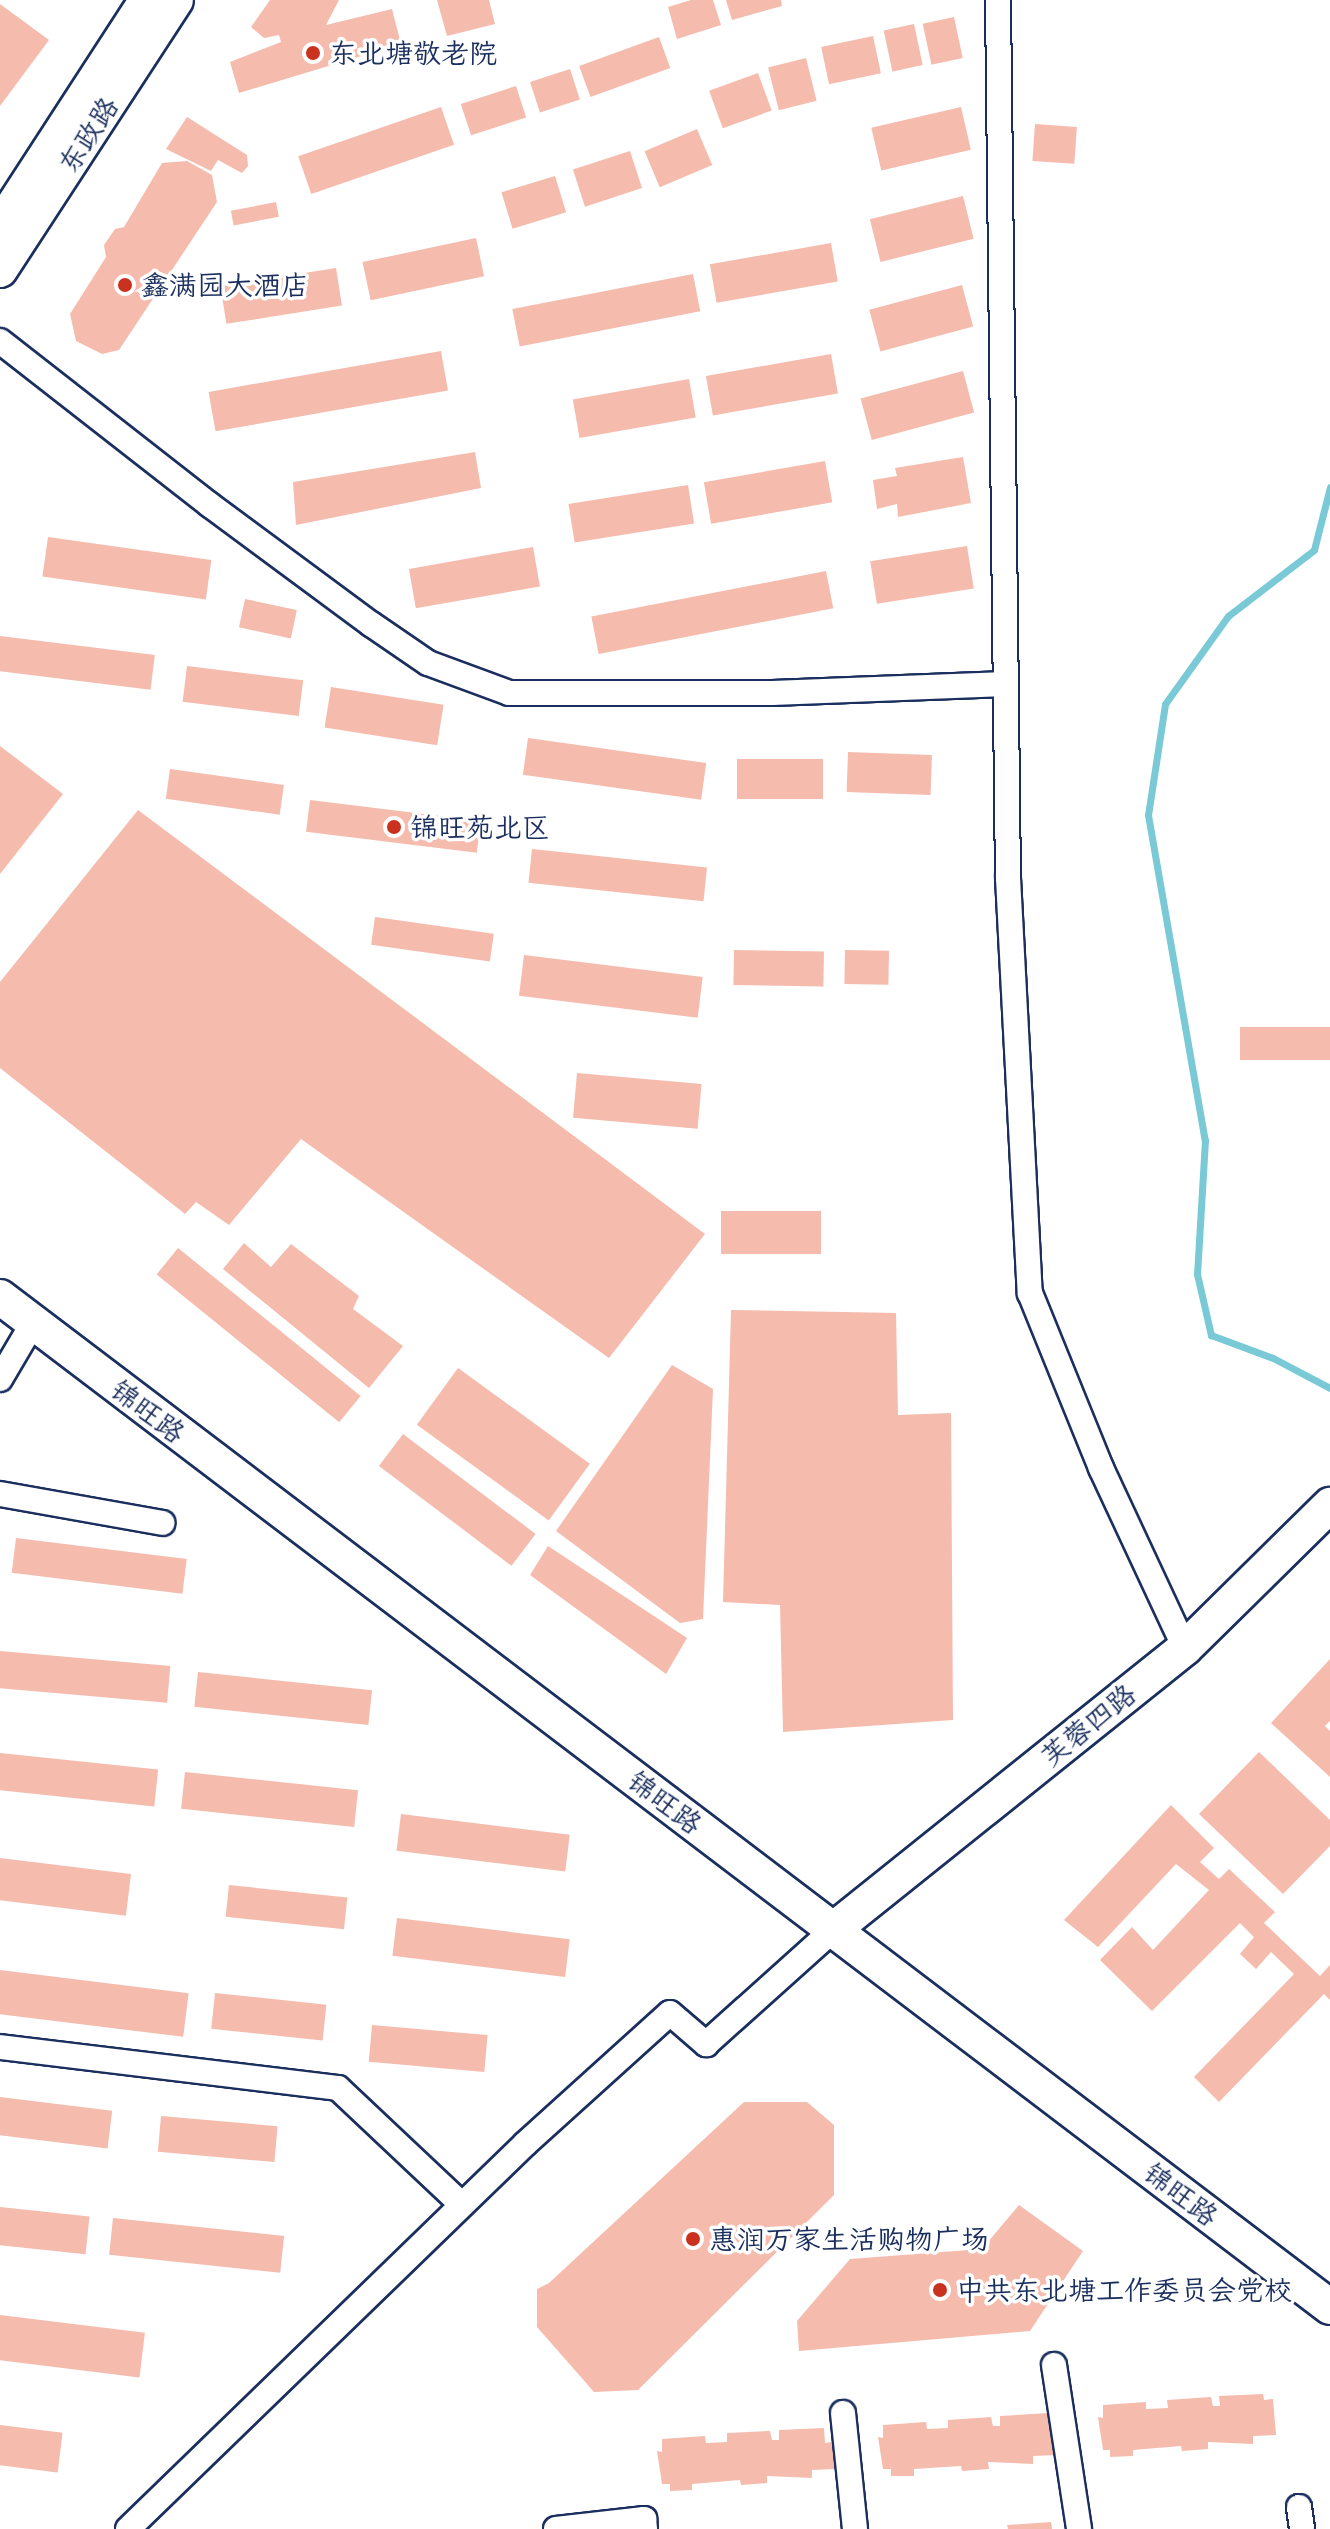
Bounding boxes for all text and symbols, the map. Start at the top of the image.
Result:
place label: 东北塘敬老院 [329,36,497,70]
marker: 东北塘敬老院 [304,44,322,62]
street label: 东政路 [51,91,125,179]
place label: 鑫满园大酒店 [141,268,309,302]
marker: 鑫满园大酒店 [116,276,134,294]
place label: 锦旺苑北区 [410,810,550,844]
marker: 锦旺苑北区 [385,818,403,836]
street label: 锦旺路 [104,1372,192,1450]
street label: 芙蓉四路 [1034,1677,1142,1773]
street label: 锦旺路 [621,1763,709,1841]
street label: 锦旺路 [1137,2155,1225,2233]
place label: 惠润万家生活购物广场 [709,2222,989,2256]
marker: 惠润万家生活购物广场 [684,2230,702,2248]
place label: 中共东北塘工作委员会党校 [956,2273,1292,2307]
marker: 中共东北塘工作委员会党校 [931,2281,949,2299]

